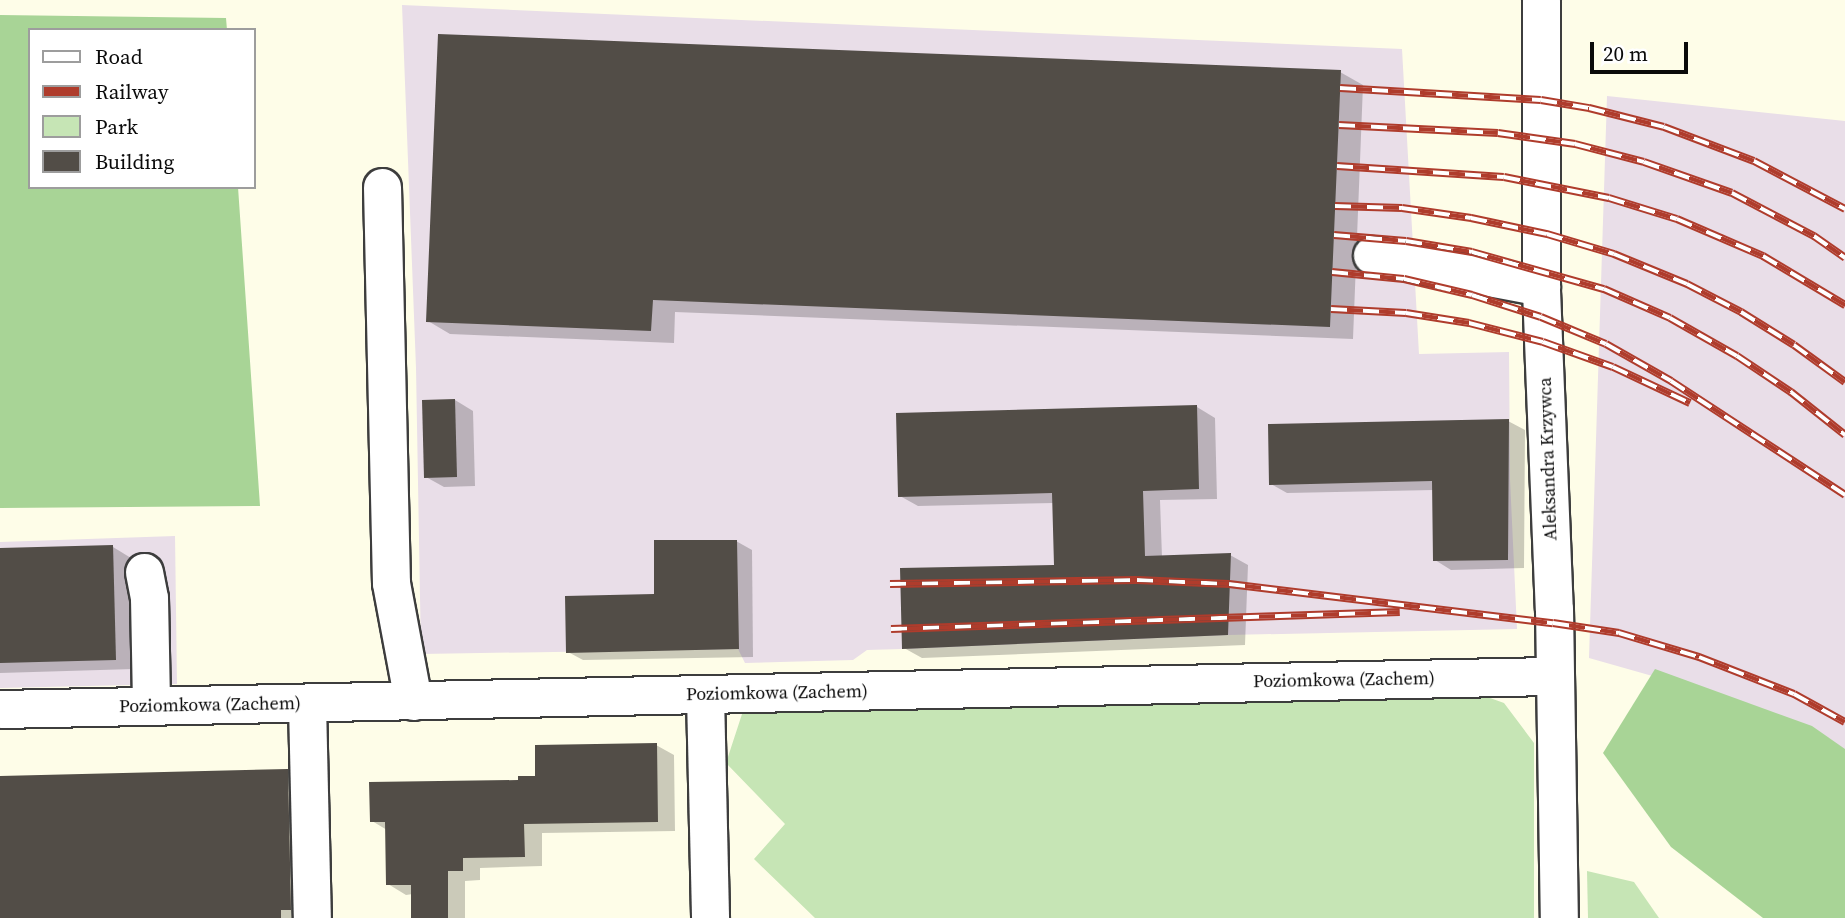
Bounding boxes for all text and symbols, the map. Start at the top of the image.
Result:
legend [28,28,256,189]
scale bar [1593,28,1691,72]
text: 20 m [1603,39,1648,68]
text: Road [95,42,143,71]
text: Railway [95,77,169,106]
text: Park [95,112,138,141]
text: Building [95,147,174,176]
street label: Aleksandra Krzywca [1534,377,1562,541]
street label: Poziomkowa (Zachem) [1253,668,1435,692]
street label: Poziomkowa (Zachem) [686,681,868,705]
street label: Poziomkowa (Zachem) [119,693,301,717]

